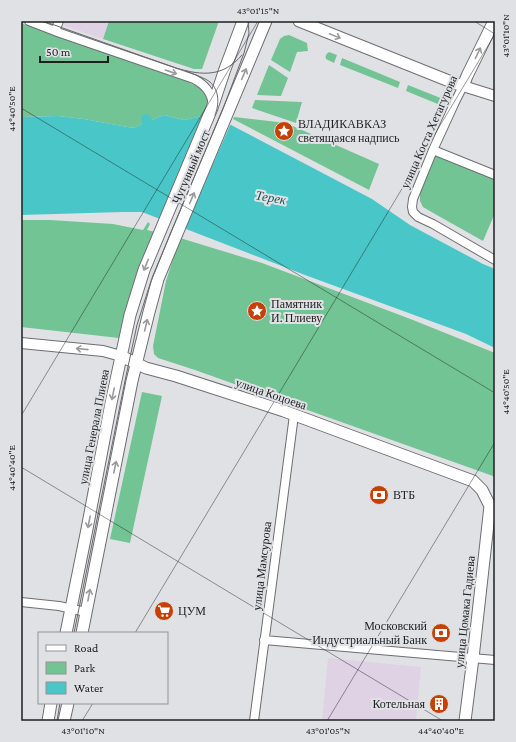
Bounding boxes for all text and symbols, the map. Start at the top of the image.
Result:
text: 43°01'15"N [237,5,280,16]
text: 43°01'10"N [500,14,511,58]
one-way arrow [328,32,340,40]
scale bar [40,38,108,64]
text: 50 m [46,45,71,59]
one-way arrow [475,48,482,60]
one-way arrow [165,68,177,76]
one-way arrow [241,69,248,81]
street label: улица Коста Хетагурова [398,73,461,191]
text: 44°40'50"E [6,86,17,132]
place label: ВЛАДИКАВКАЗ светящаяся надпись [298,117,400,145]
place icon: ВЛАДИКАВКАЗ светящаяся надпись [273,120,295,142]
street label: Чугунный мост [169,127,213,206]
water label: Терек [254,187,288,208]
one-way arrow [189,193,197,205]
one-way arrow [142,259,150,271]
place label: Памятник И. Плиеву [271,297,322,325]
place icon: Памятник И. Плиеву [246,300,268,322]
one-way arrow [142,319,150,332]
one-way arrow [76,345,89,353]
street label: улица Генерала Плиева [76,367,112,486]
text: 44°40'50"E [500,369,511,415]
street label: улица Коцоева [234,375,309,413]
one-way arrow [108,387,116,400]
text: 44°40'40"E [6,445,17,491]
one-way arrow [111,461,119,474]
bank icon: ВТБ [368,484,390,506]
place label: ВТБ [393,488,415,502]
one-way arrow [84,515,92,528]
street label: улица Мамсурова [250,520,274,611]
street label: улица Цомака Гадиева [452,554,478,669]
one-way arrow [85,589,93,602]
supermarket icon: ЦУМ [153,600,175,622]
place label: ЦУМ [178,604,206,618]
place label: Московский Индустриальный Банк [312,619,428,647]
bank icon: Московский Индустриальный Банк [430,622,452,644]
legend [38,632,168,704]
text: Road [74,641,99,655]
text: Park [74,661,96,675]
text: Water [74,681,104,695]
building icon: Котельная [428,693,450,715]
place label: Котельная [372,697,425,711]
text: 43°01'10"N [61,725,105,736]
text: 43°01'05"N [306,725,351,736]
text: 44°40'40"E [418,725,464,736]

